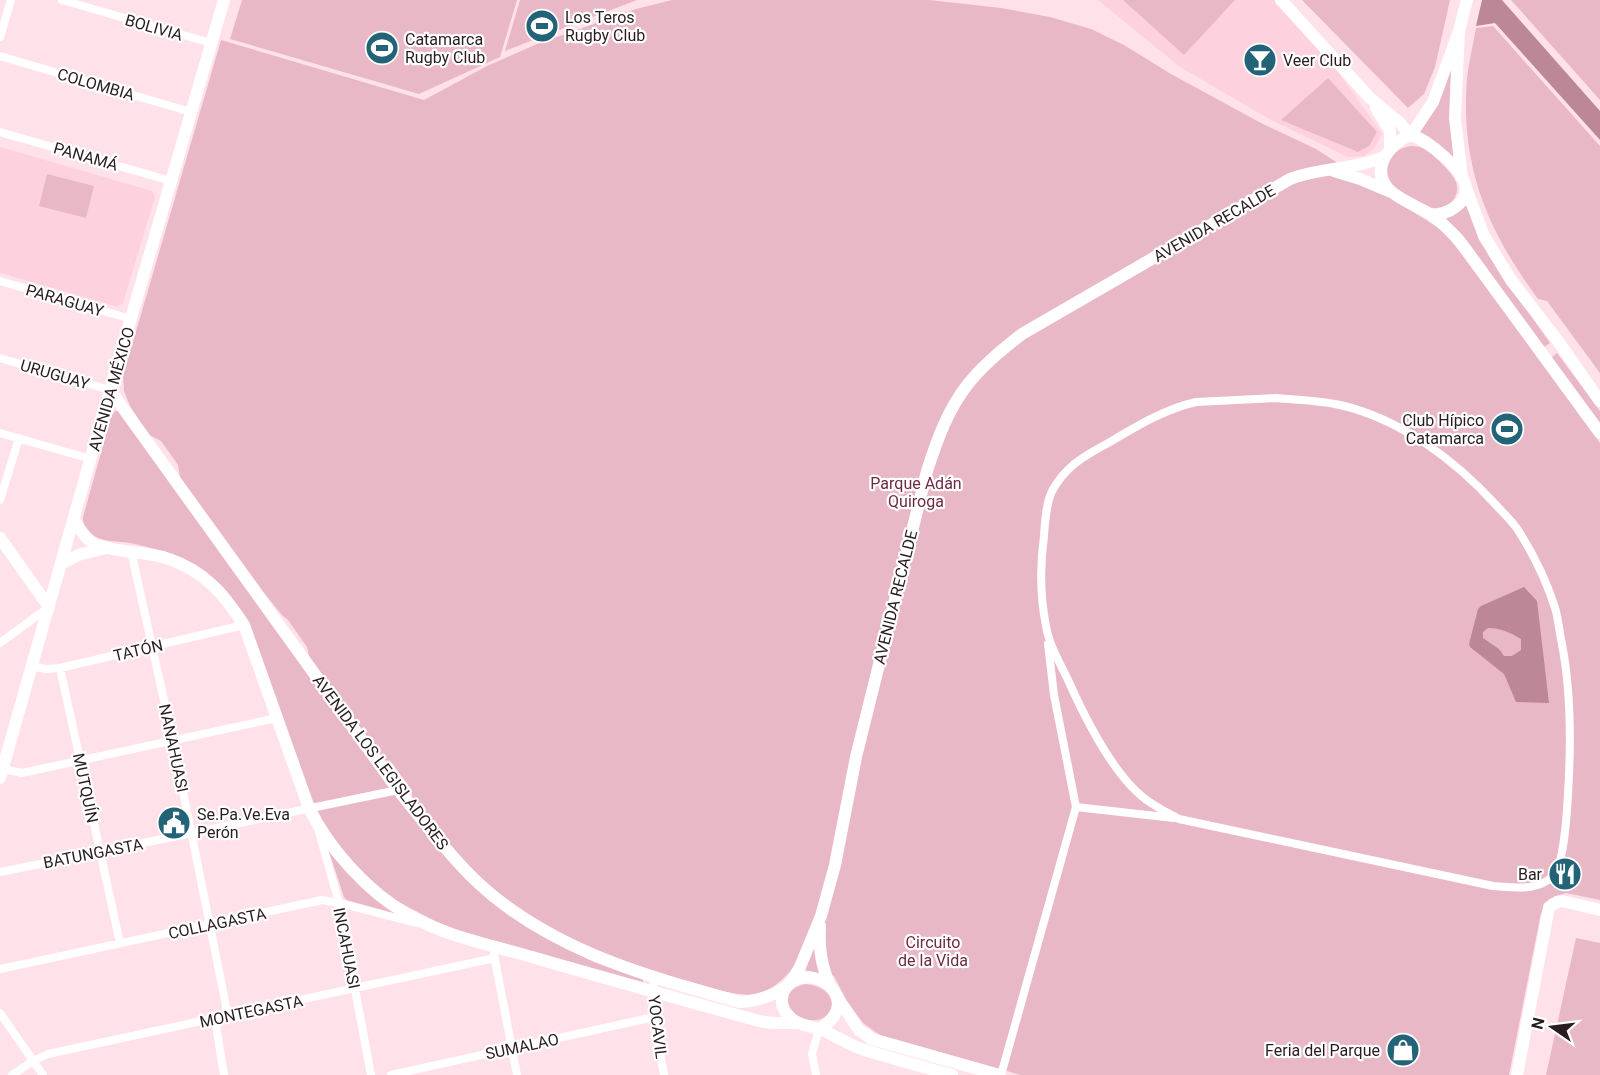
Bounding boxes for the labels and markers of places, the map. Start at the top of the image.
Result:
sports icon: Los Teros Rugby Club [524,8,560,44]
place label: Los Teros Rugby Club [565,8,645,45]
sports icon: Catamarca Rugby Club [364,30,400,66]
place label: Catamarca Rugby Club [405,30,485,67]
bar icon: Veer Club [1242,42,1278,78]
place label: Veer Club [1283,51,1351,70]
place label: Club Hípico Catamarca [1402,411,1484,448]
sports icon: Club Hípico Catamarca [1489,411,1525,447]
public building icon: Se.Pa.Ve.Eva Perón [156,805,192,841]
place label: Se.Pa.Ve.Eva Perón [197,805,290,842]
restaurant icon: Bar [1547,856,1583,892]
place label: Bar [1518,865,1543,884]
shop icon: Feria del Parque [1385,1032,1421,1068]
place label: Feria del Parque [1265,1041,1380,1060]

